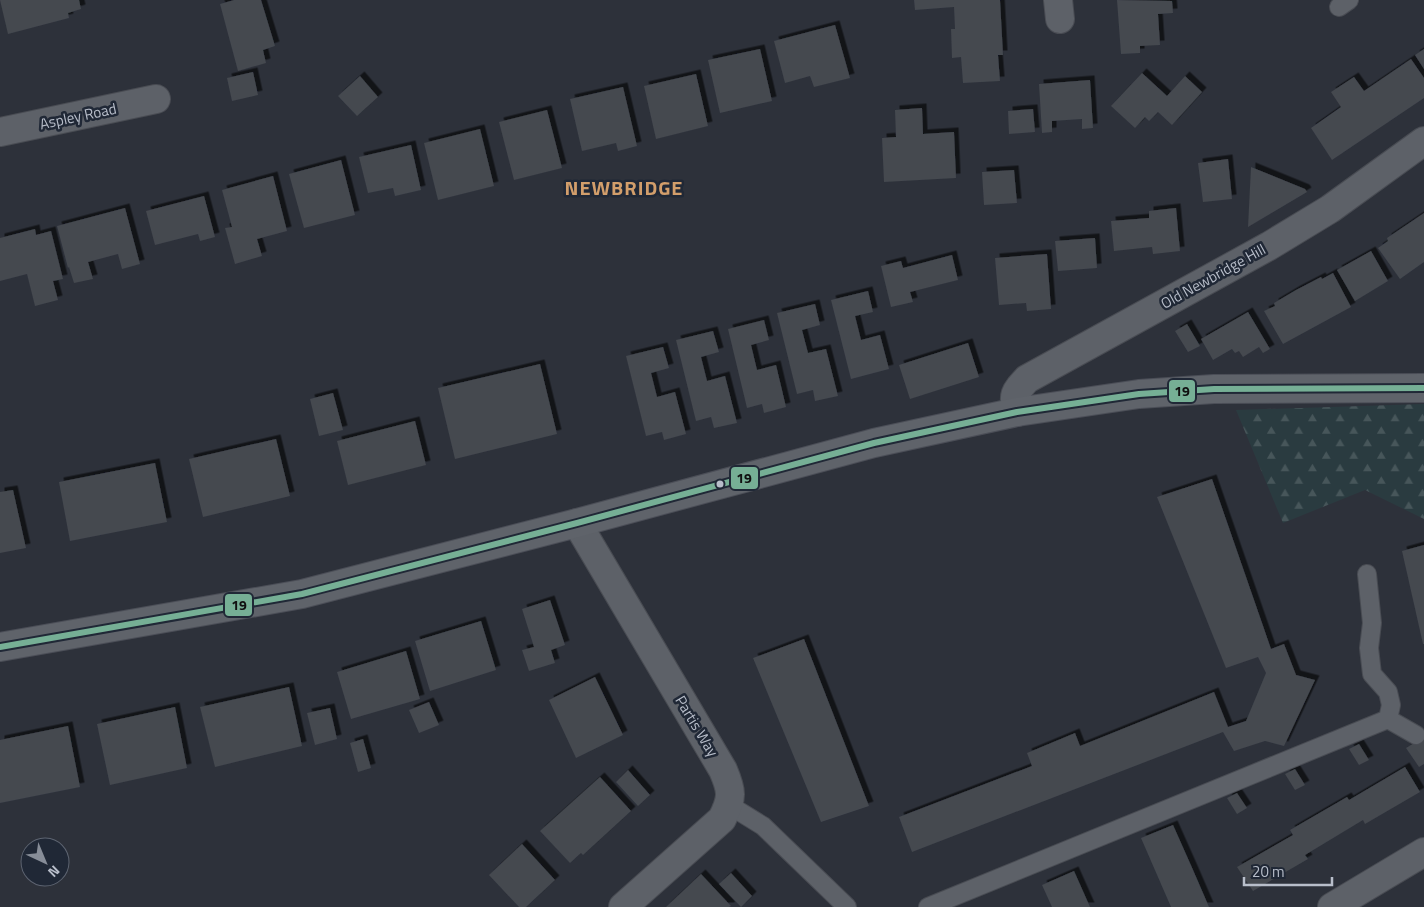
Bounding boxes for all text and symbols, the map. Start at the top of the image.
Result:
street label: Aspley Road [38,97,118,135]
district label: NEWBRIDGE [565,172,683,203]
street label: Old Newbridge Hill [1156,238,1270,314]
line badge: 19 [1168,379,1196,403]
text: 19 [1174,380,1190,401]
line badge: 19 [730,466,759,490]
text: 19 [736,467,752,488]
unlabelled marker [715,479,725,489]
line badge: 19 [224,593,253,617]
text: 19 [231,594,247,615]
street label: Partis Way [670,691,724,761]
north arrow [20,837,70,887]
scale bar [1244,854,1332,886]
text: 20 m [1252,860,1285,883]
text: N [44,861,65,883]

